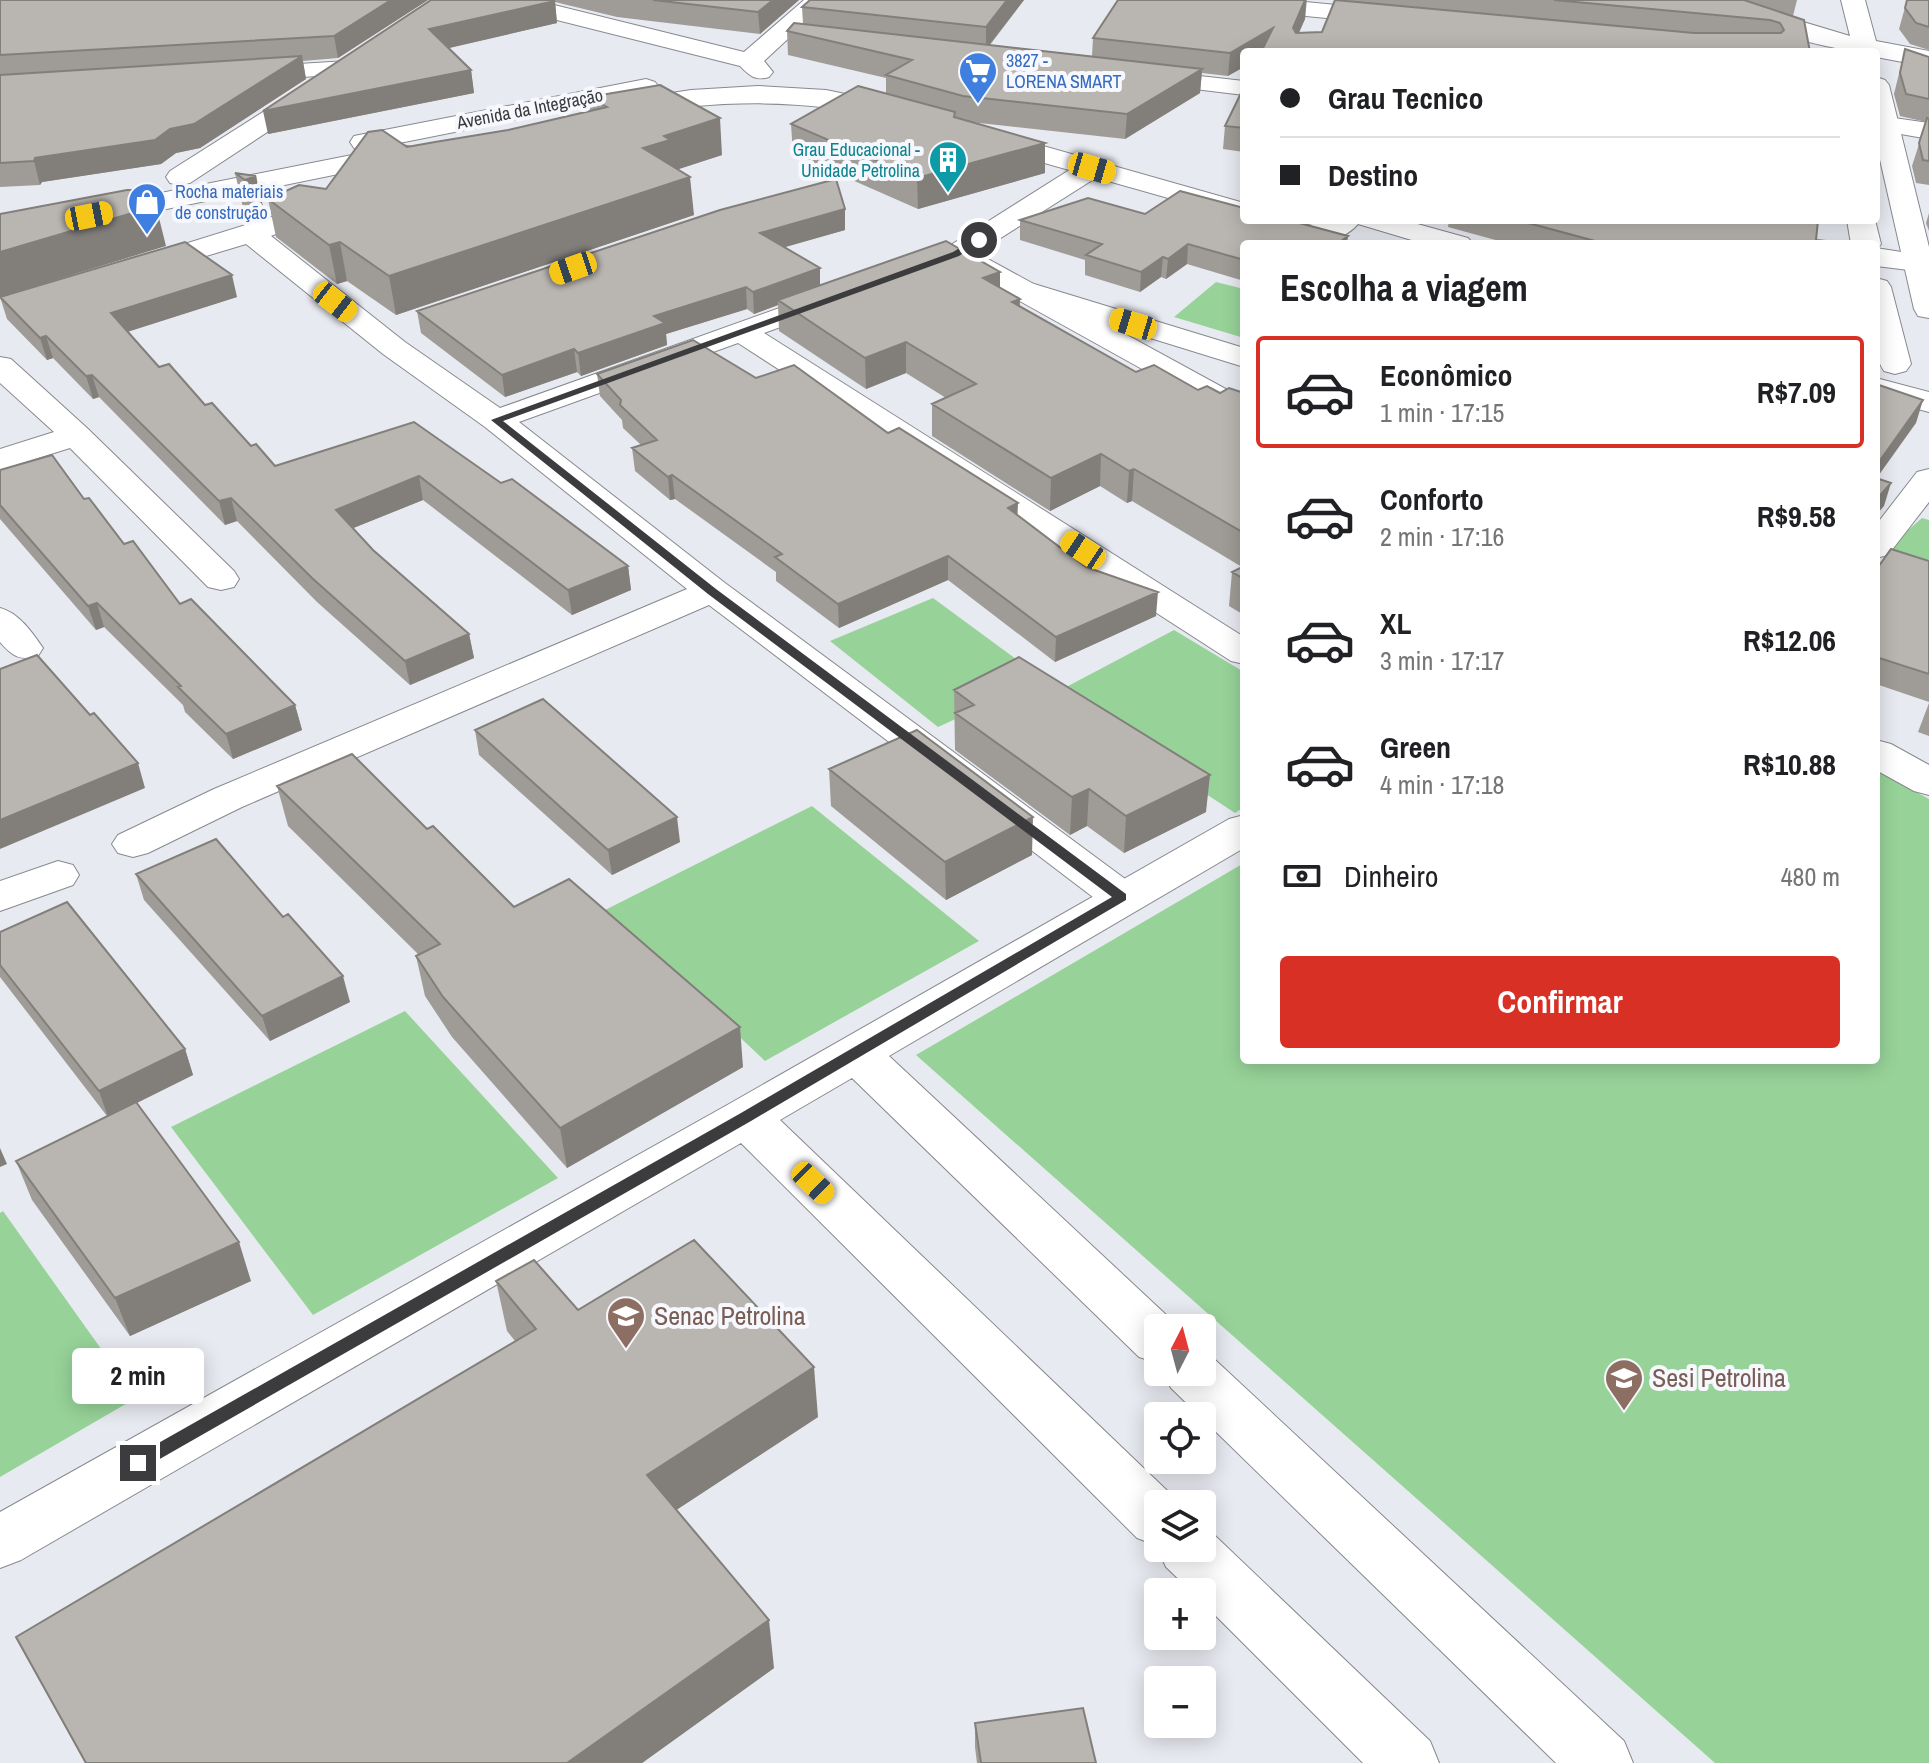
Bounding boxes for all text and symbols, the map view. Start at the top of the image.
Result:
place label: 3827 - LORENA SMART [1006,48,1121,94]
supermarket icon: 3827 - LORENA SMART [957,50,999,105]
text: Grau Tecnico [1328,78,1483,118]
street label: Avenida da Integração [454,82,605,135]
place label: Grau Educacional - Unidade Petrolina [793,137,920,183]
building icon: Grau Educacional - Unidade Petrolina [927,139,969,194]
car [1066,150,1118,186]
text: Destino [1328,155,1418,195]
place label: Rocha materiais de construção [175,179,283,225]
shop icon: Rocha materiais de construção [126,181,168,236]
car [63,200,115,232]
route start [961,222,997,258]
car [546,249,600,287]
text: Escolha a viagem [1280,264,1528,312]
car [309,278,361,326]
car [1107,306,1159,342]
text: Econômico [1380,355,1513,395]
icon: car [1284,356,1356,428]
text: R$7.09 [1757,372,1836,412]
text: 1 min · 17:15 [1380,395,1504,430]
text: Conforto [1380,479,1484,519]
icon: car [1284,480,1356,552]
text: R$9.58 [1757,496,1836,536]
text: 2 min · 17:16 [1380,519,1504,554]
car [1056,527,1110,573]
text: XL [1380,603,1411,643]
icon: car [1284,604,1356,676]
text: R$12.06 [1743,620,1836,660]
text: 3 min · 17:17 [1380,643,1504,678]
text: Green [1380,727,1451,767]
icon: car [1284,728,1356,800]
text: R$10.88 [1743,744,1836,784]
text: 4 min · 17:18 [1380,767,1504,802]
icon: cash [1280,854,1324,898]
text: Dinheiro [1344,856,1438,896]
text: 480 m [1781,859,1840,894]
button: Confirmar [1280,956,1840,1048]
car [787,1158,839,1208]
school or university icon: Senac Petrolina [605,1295,647,1350]
place label: Senac Petrolina [654,1298,806,1333]
north arrow [1144,1314,1216,1386]
map controls [1144,1314,1216,1738]
callout: 2 min [72,1347,204,1403]
school or university icon: Sesi Petrolina [1603,1357,1645,1412]
text: 2 min [110,1358,166,1393]
place label: Sesi Petrolina [1652,1360,1786,1395]
button: locate [1144,1402,1216,1474]
route end [120,1445,156,1481]
button: layers [1144,1490,1216,1562]
button: + [1144,1578,1216,1650]
button: − [1144,1666,1216,1738]

